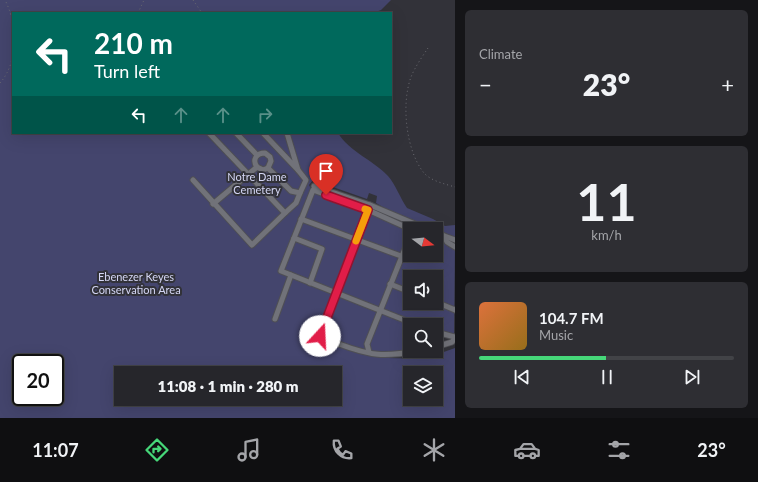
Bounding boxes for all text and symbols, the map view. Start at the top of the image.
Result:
text: 210 m [94,26,173,60]
icon: left [28,28,80,80]
text: Climate [479,46,522,62]
text: Turn left [94,60,160,82]
text: 23° [583,66,630,102]
text: − [479,71,492,98]
text: + [721,71,734,98]
icon: left [128,104,150,126]
icon: ahead [170,104,192,126]
icon: ahead [212,104,234,126]
icon: right [254,104,276,126]
pin [309,154,343,195]
icon: arrive [315,160,337,182]
park label: Notre Dame Cemetery [227,170,287,196]
text: 11 [576,170,637,232]
north arrow [403,222,443,262]
map controls [403,222,443,406]
text: km/h [591,227,622,243]
park label: Ebenezer Keyes Conservation Area [91,270,181,296]
button: sound [403,270,443,310]
text: 104.7 FM [539,309,604,327]
position arrow [299,315,341,357]
button: search [403,318,443,358]
text: Music [539,327,573,343]
speed limit sign: 20 [12,354,64,406]
button: layers [403,366,443,406]
icon: previous [511,366,533,388]
icon: pause [596,366,618,388]
icon: next [681,366,703,388]
text: 11:08 · 1 min · 280 m [157,377,299,395]
icon: directions [143,436,171,464]
icon: music [235,436,263,464]
icon: phone [328,436,356,464]
icon: climate [420,436,448,464]
icon: car [513,436,541,464]
icon: filters [605,436,633,464]
text: 11:07 [32,439,79,461]
text: 23° [697,439,726,461]

